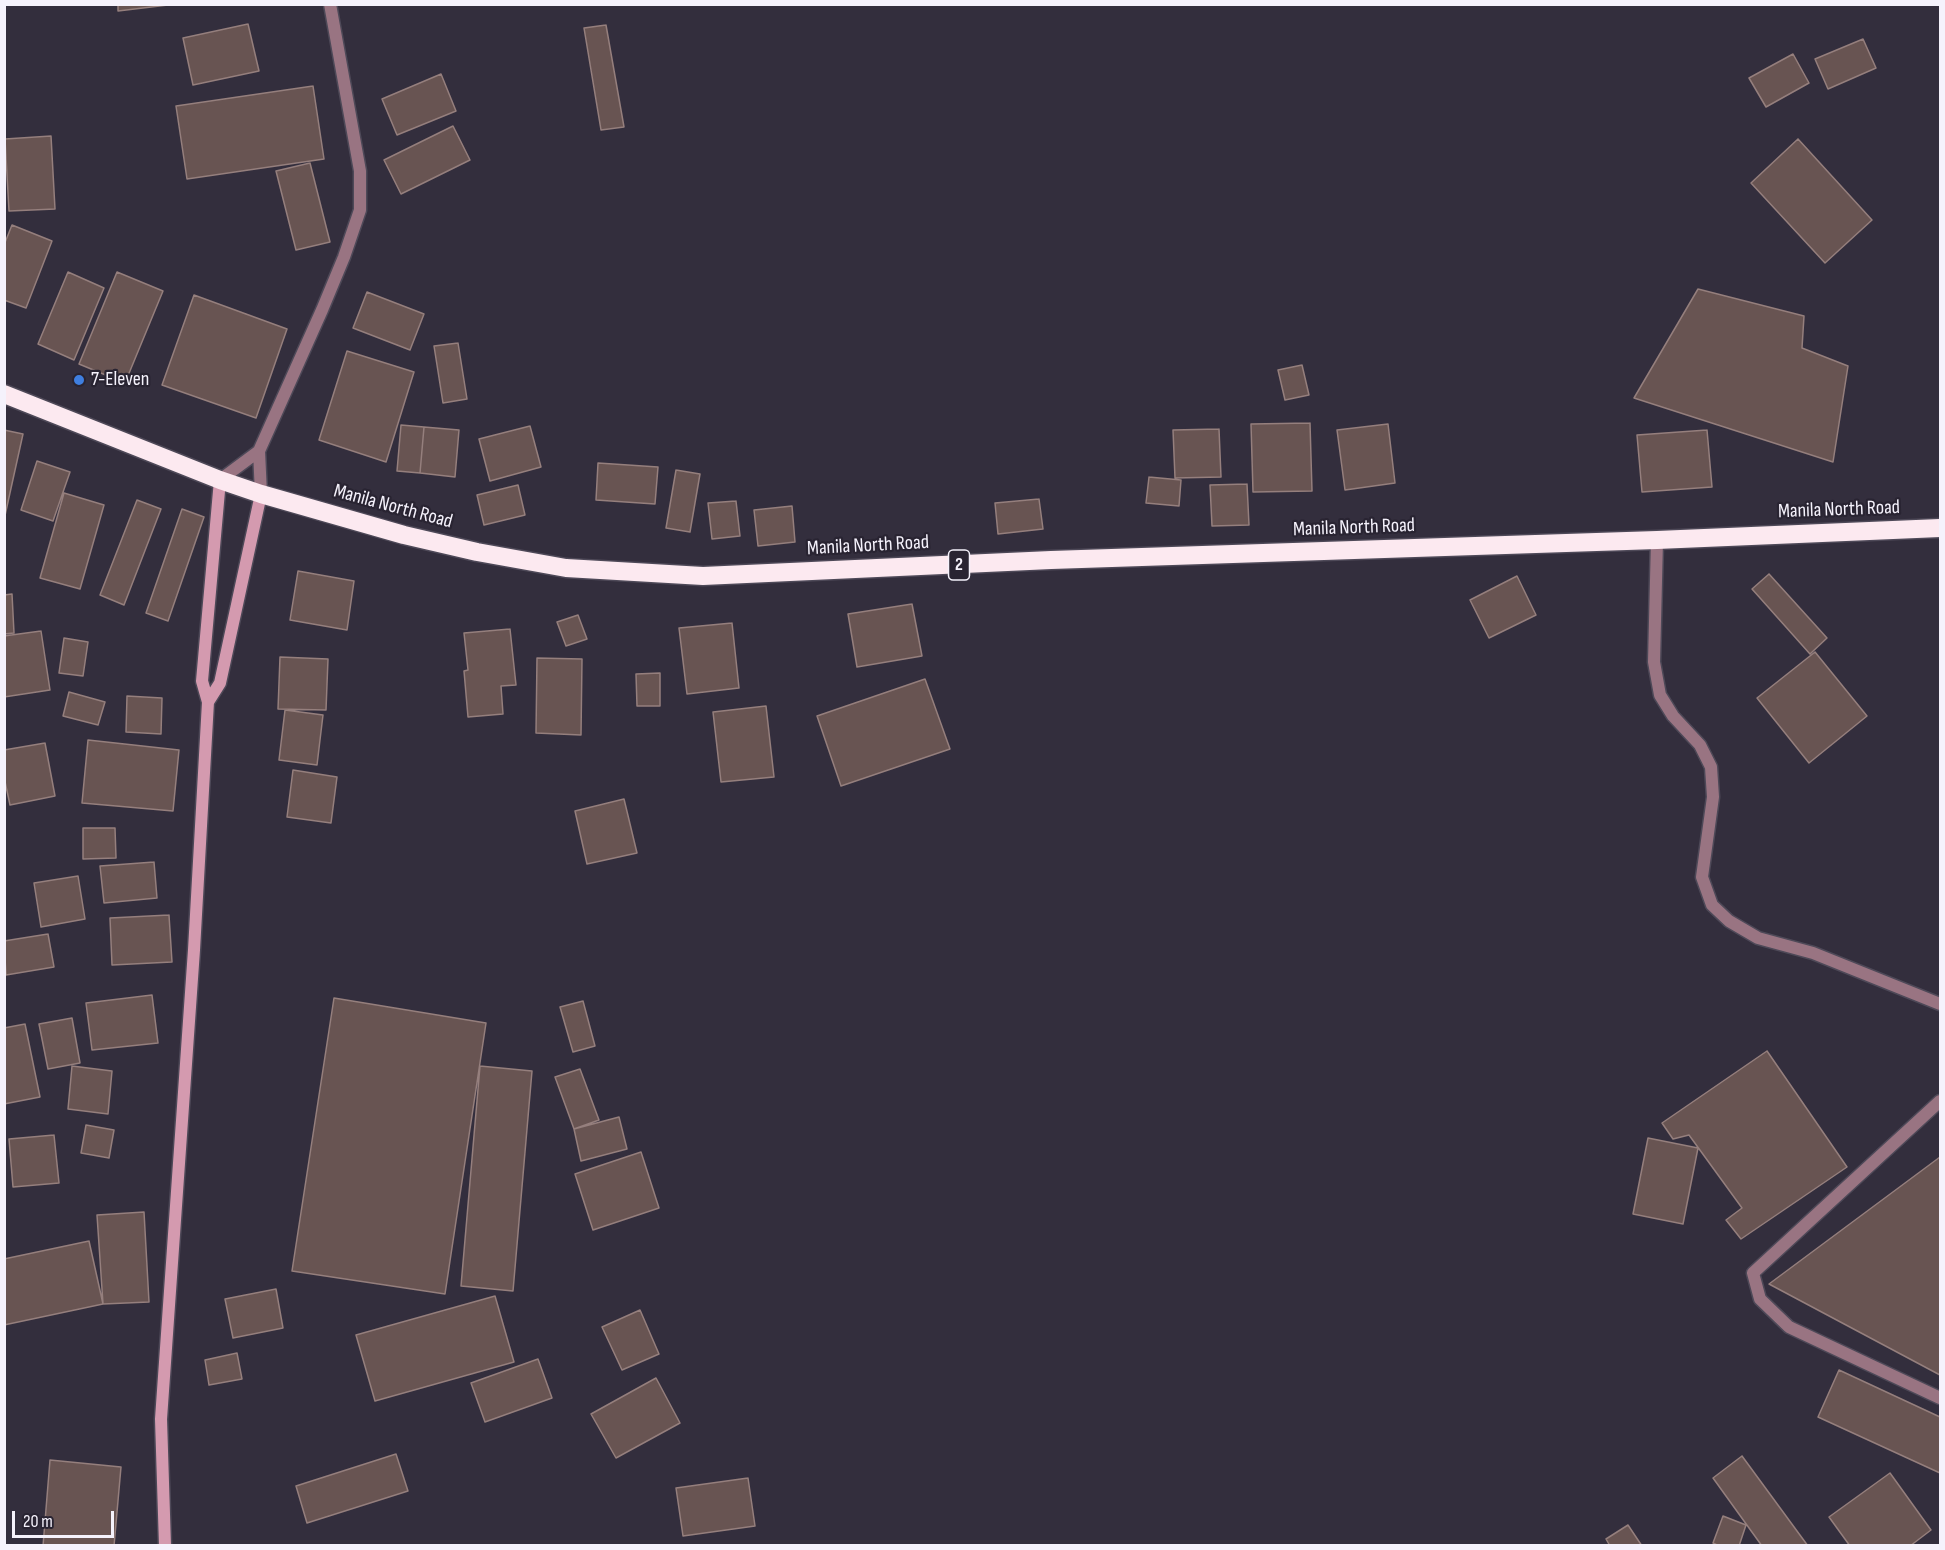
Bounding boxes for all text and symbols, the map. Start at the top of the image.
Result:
place label: 7-Eleven [91,368,149,392]
marker: 7-Eleven [72,373,86,387]
street label: Manila North Road [331,480,455,534]
street label: Manila North Road [1778,496,1900,524]
street label: Manila North Road [1293,514,1415,542]
street label: Manila North Road [806,531,930,561]
road number: 2 [948,550,970,580]
scale bar [15,1499,117,1537]
text: 20 m [23,1511,53,1532]

